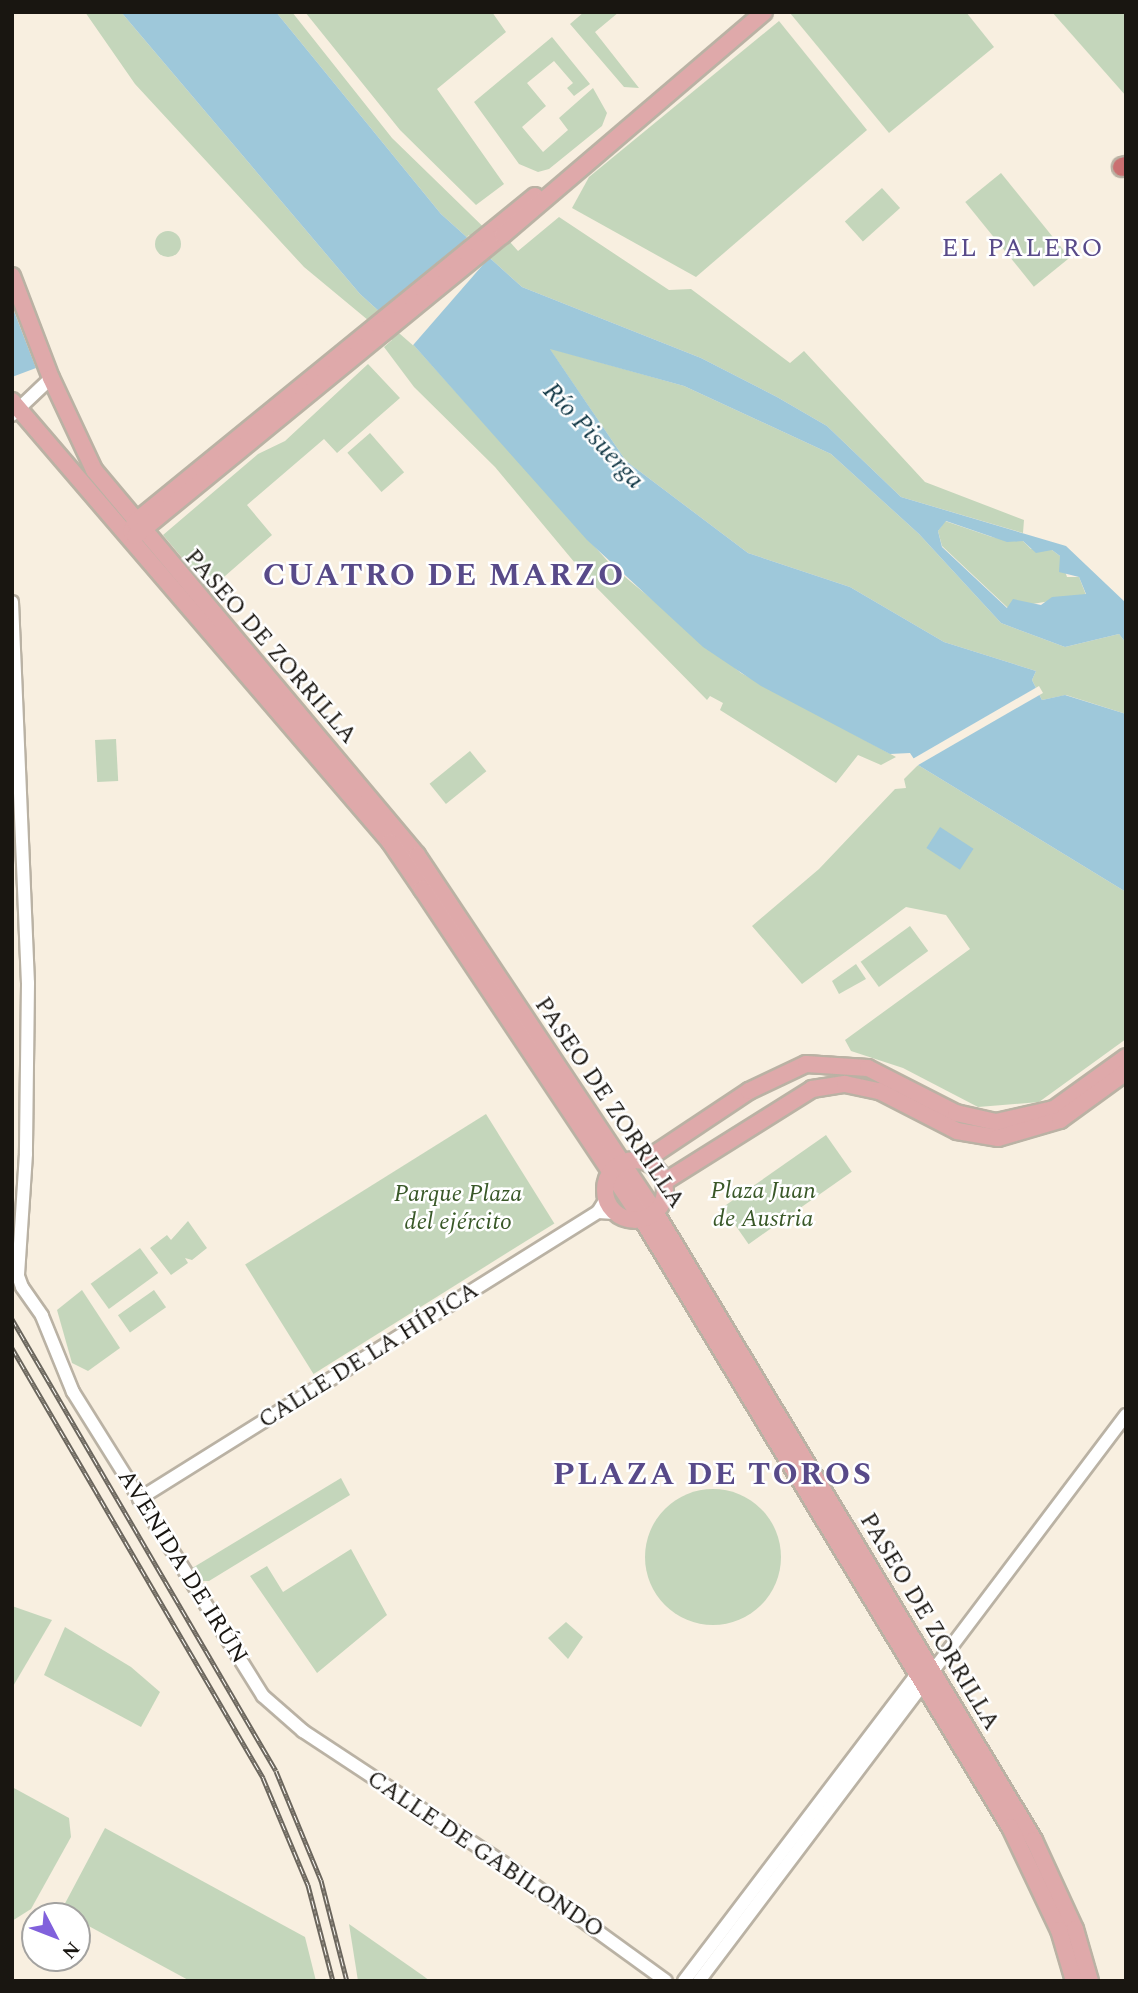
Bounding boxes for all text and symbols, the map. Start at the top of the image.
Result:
district label: EL PALERO [943,233,1103,265]
water label: Río Pisuerga [536,376,650,496]
street label: PASEO DE ZORRILLA [178,544,362,750]
district label: CUATRO DE MARZO [265,557,623,595]
street label: PASEO DE ZORRILLA [528,992,690,1214]
park label: Plaza Juan de Austria [710,1178,816,1234]
park label: Parque Plaza del ejército [394,1181,522,1237]
street label: CALLE DE LA HÍPICA [254,1277,484,1435]
district label: PLAZA DE TOROS [555,1456,871,1494]
street label: AVENIDA DE IRÚN [111,1465,253,1669]
street label: PASEO DE ZORRILLA [853,1508,1005,1736]
street label: CALLE DE GABILONDO [361,1765,609,1945]
north arrow [21,1902,91,1972]
text: N [55,1935,86,1966]

